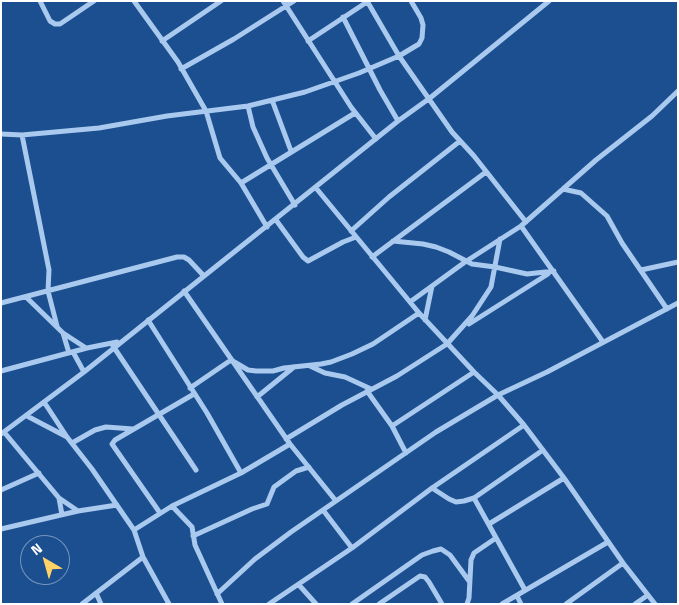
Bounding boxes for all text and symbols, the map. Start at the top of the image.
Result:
north arrow [20,535,70,585]
text: N [26,537,46,560]

